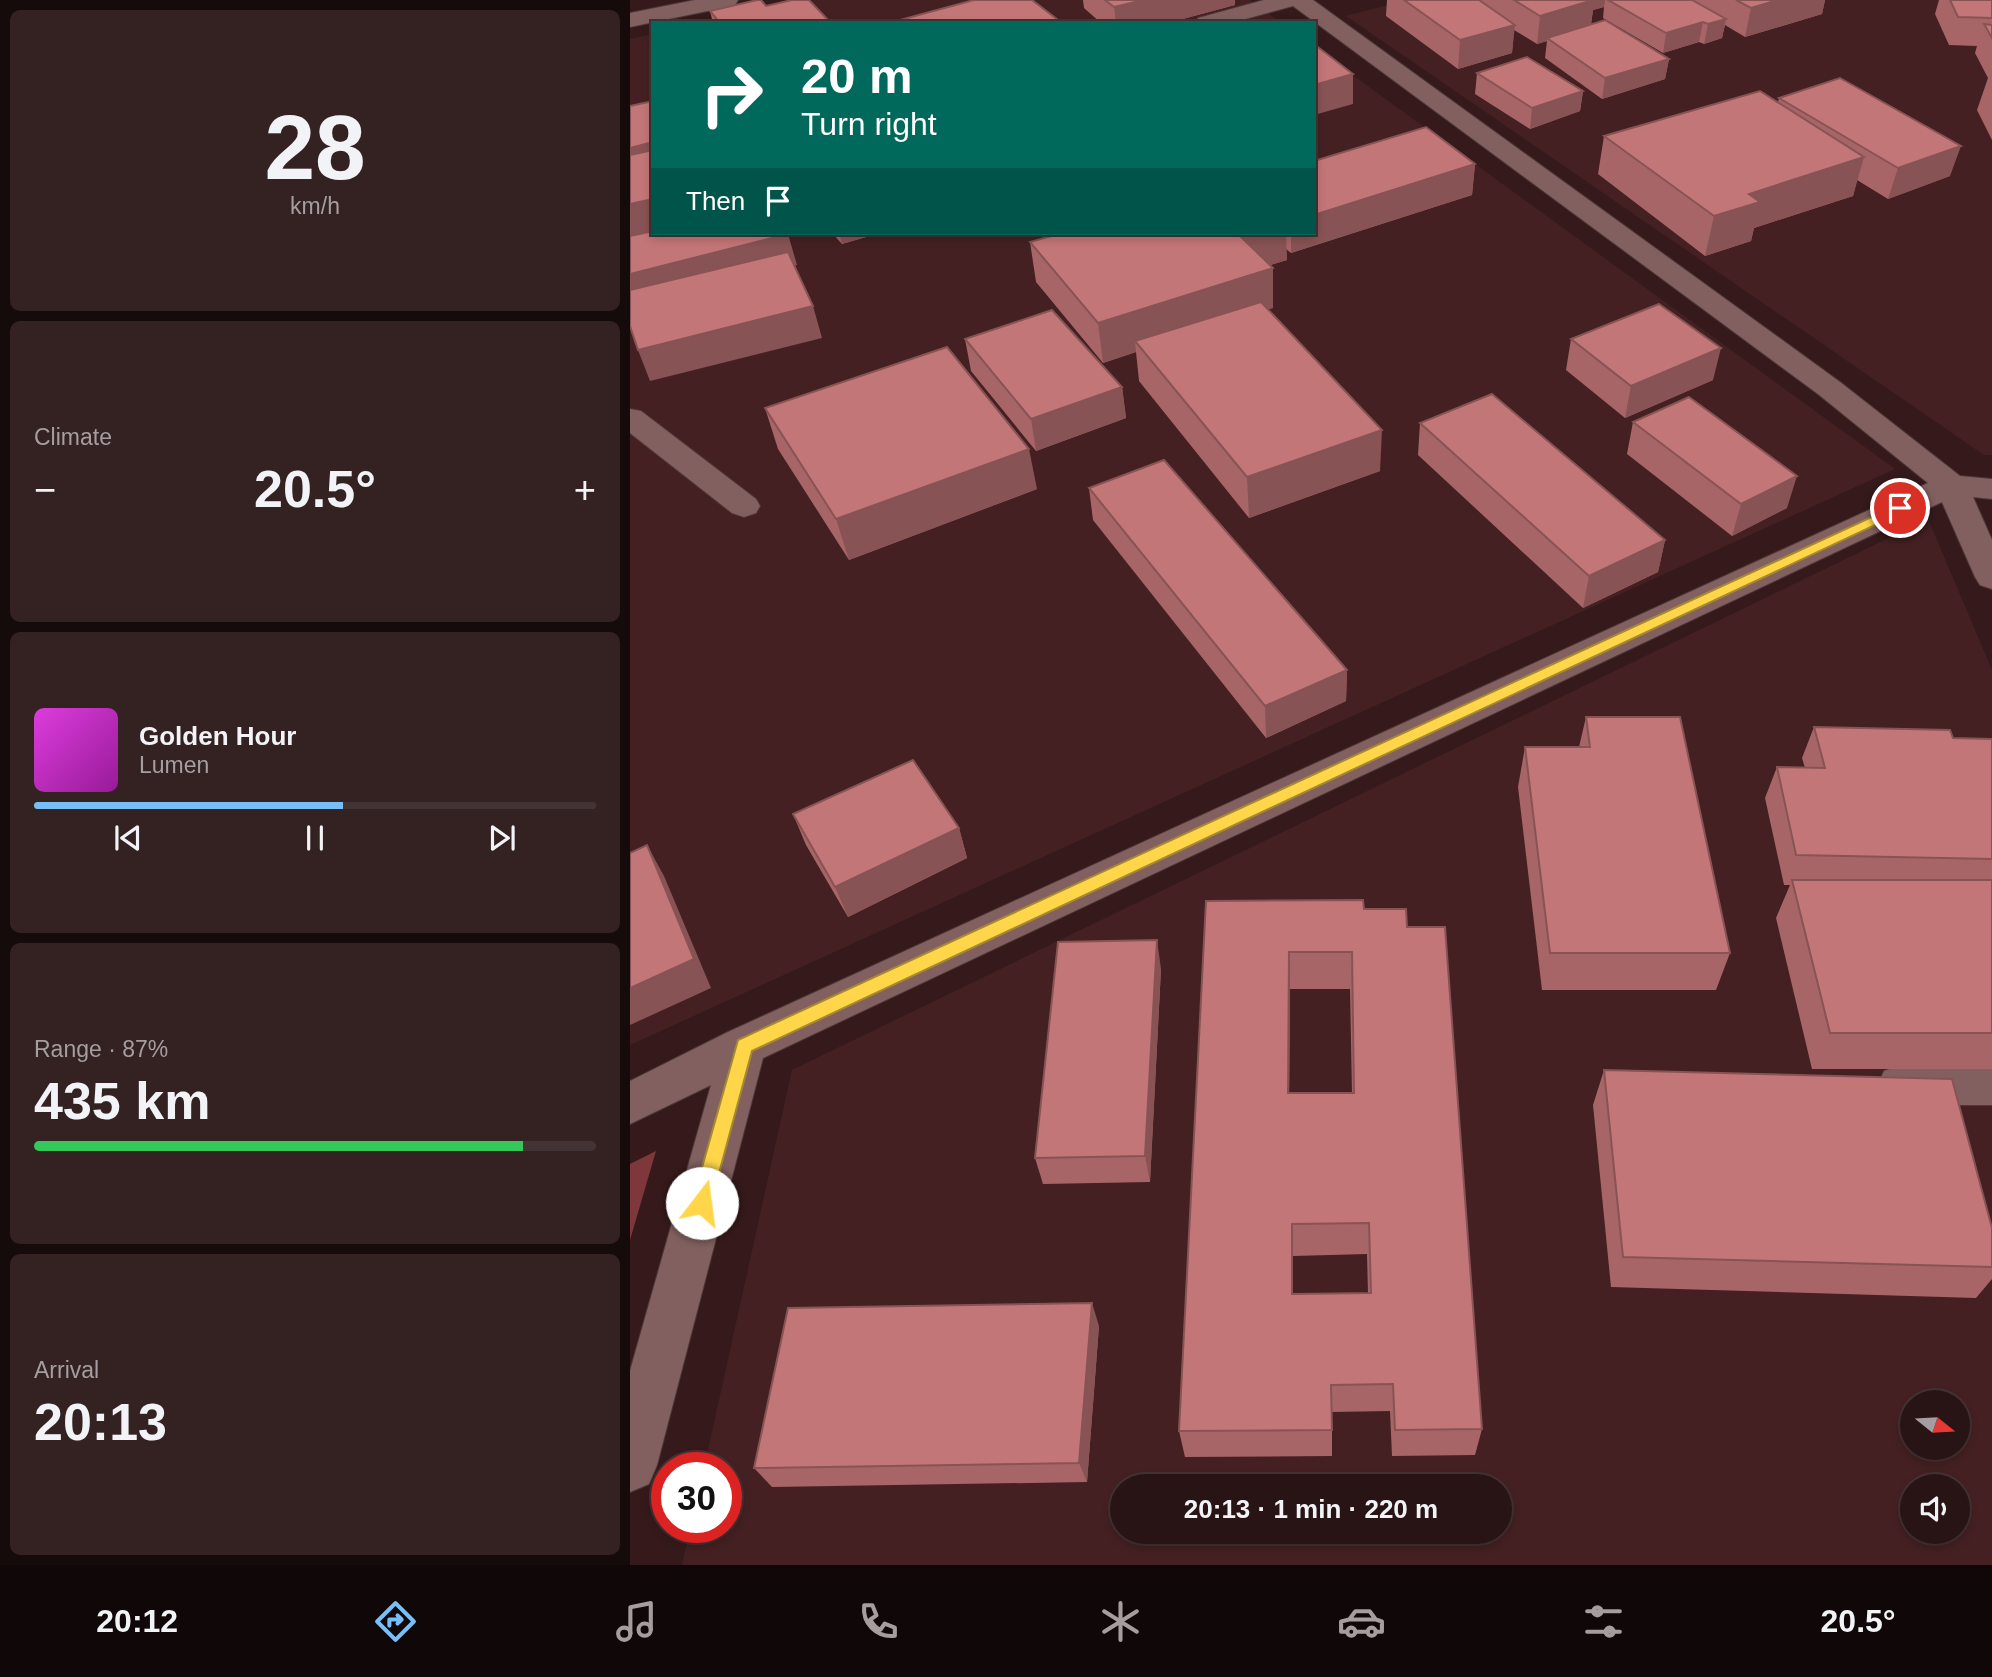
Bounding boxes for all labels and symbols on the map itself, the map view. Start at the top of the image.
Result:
pin [1870,478,1930,538]
position arrow [665,1166,739,1240]
north arrow [1900,1390,1970,1460]
speed limit sign: 30 [651,1452,742,1543]

